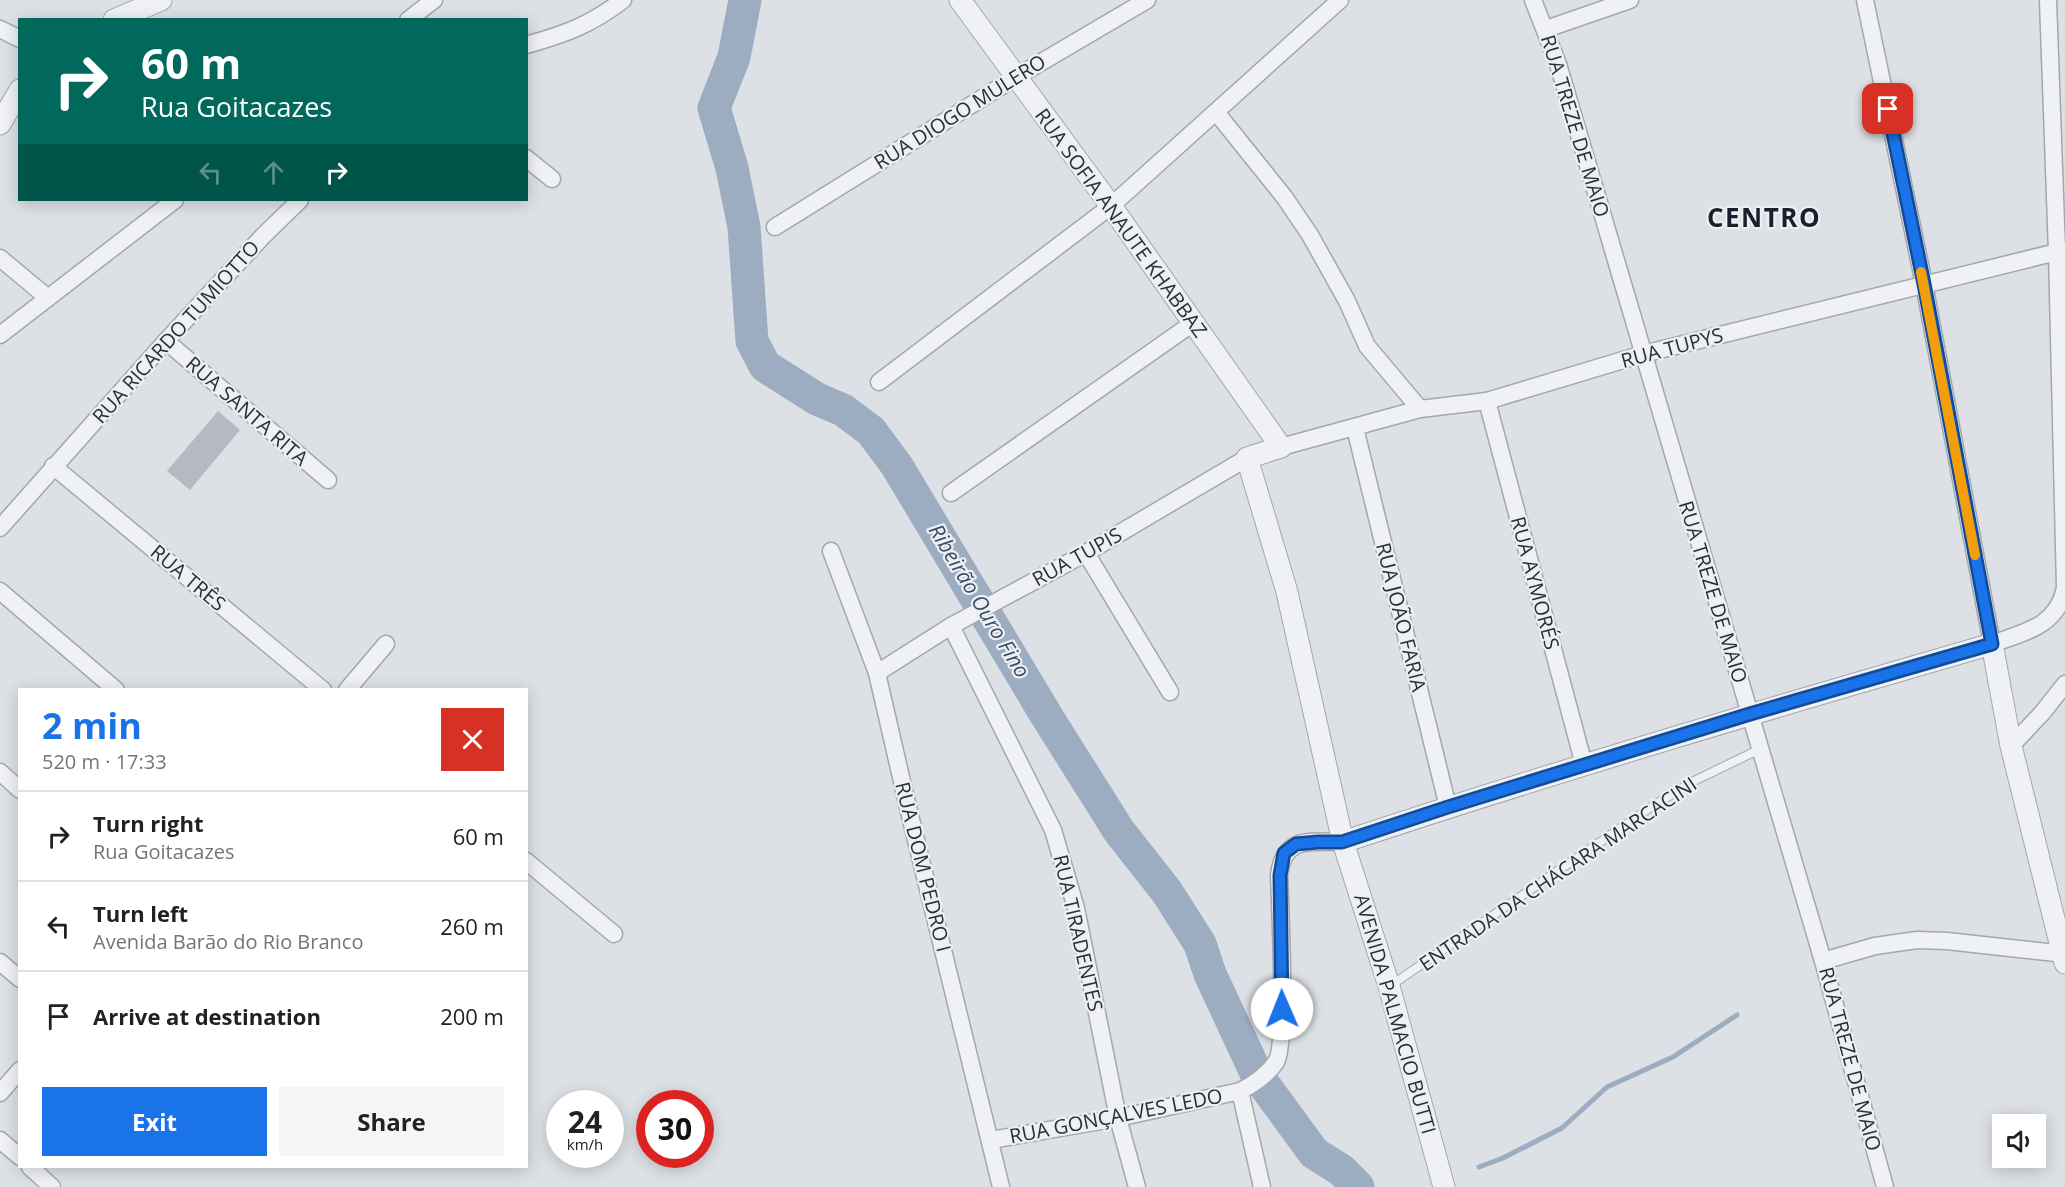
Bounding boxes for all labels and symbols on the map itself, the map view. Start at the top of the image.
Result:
street label: RUA TREZE DE MAIO [1535,31,1616,220]
street label: RUA DIOGO MULERO [869,48,1051,175]
pin [1862,83,1913,134]
street label: RUA SOFIA ANAUTE KHABBAZ [1029,103,1214,343]
district label: CENTRO [1707,199,1821,235]
street label: RUA RICARDO TUMIOTTO [86,234,265,429]
street label: RUA TUPYS [1618,321,1726,374]
street label: RUA SANTA RITA [180,350,315,472]
street label: RUA TREZE DE MAIO [1673,497,1754,686]
street label: RUA AYMORÉS [1505,513,1566,652]
water label: Ribeirão Ouro Fino [923,518,1037,683]
street label: RUA TUPIS [1027,521,1127,592]
street label: RUA TRÊS [145,538,232,617]
street label: RUA JOÃO FARIA [1370,540,1433,695]
street label: ENTRADA DA CHÁCARA MARCACINI [1414,770,1702,977]
street label: RUA DOM PEDRO I [889,779,958,955]
street label: RUA TIRADENTES [1047,852,1110,1014]
street label: AVENIDA PALMACIO BUTTI [1348,891,1443,1137]
street label: RUA TREZE DE MAIO [1813,964,1888,1154]
position arrow [1250,977,1314,1041]
street label: RUA GONÇALVES LEDO [1007,1082,1225,1149]
speed limit sign: 30 [636,1090,714,1168]

